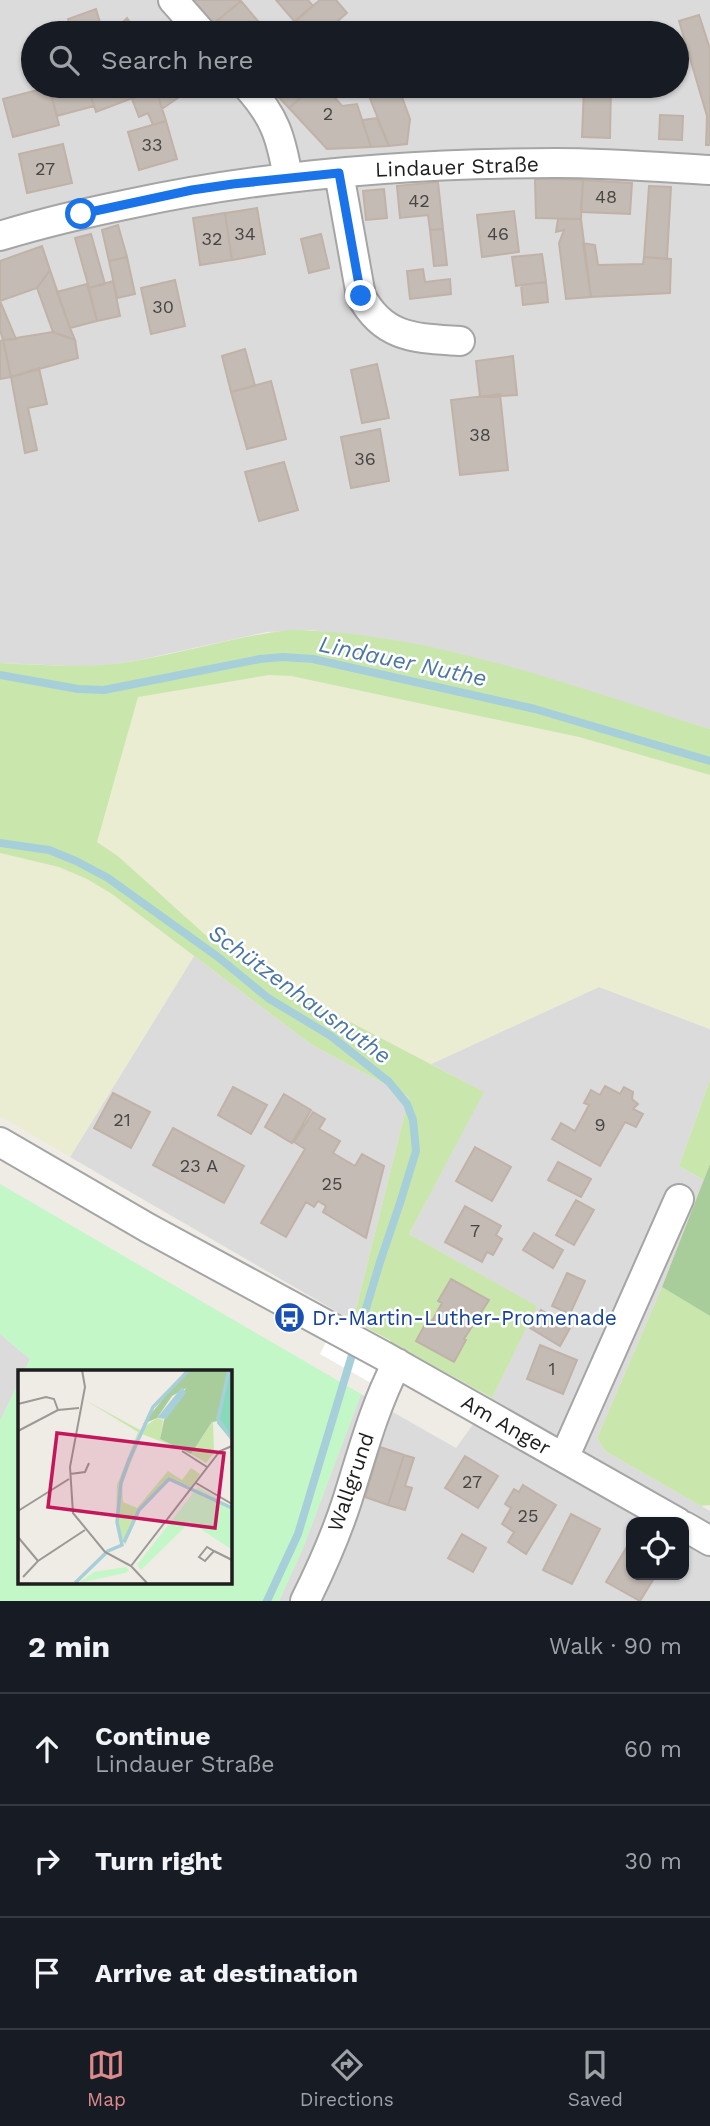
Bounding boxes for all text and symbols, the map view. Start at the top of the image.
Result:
search box [21,21,689,98]
icon: search [45,41,83,79]
text: Search here [101,45,253,75]
house number: 2 [323,103,333,124]
house number: 33 [142,134,163,155]
street label: Lindauer Straße [375,151,539,182]
house number: 27 [35,158,55,179]
house number: 48 [595,186,617,207]
house number: 42 [408,190,430,211]
route start [65,198,96,229]
house number: 34 [234,223,256,244]
house number: 46 [487,223,509,244]
house number: 32 [202,228,223,249]
route end [345,280,376,311]
house number: 30 [152,296,174,317]
house number: 38 [469,424,491,445]
house number: 36 [354,448,376,469]
water label: Lindauer Nuthe [317,631,489,692]
water label: Schützenhausnuthe [203,919,396,1070]
house number: 21 [113,1109,131,1130]
house number: 9 [594,1114,606,1135]
house number: 23 A [180,1155,218,1176]
house number: 25 [322,1173,342,1194]
house number: 7 [470,1220,480,1241]
bus stop icon: Dr.-Martin-Luther-Promenade [272,1301,306,1335]
place label: Dr.-Martin-Luther-Promenade [312,1305,617,1330]
house number: 1 [548,1358,556,1379]
inset map [18,1370,231,1584]
street label: Am Anger [457,1389,556,1460]
street label: Wallgrund [322,1429,379,1535]
house number: 27 [462,1471,482,1492]
house number: 25 [518,1505,538,1526]
map controls [626,1517,689,1580]
button: locate [626,1517,689,1580]
text: 2 min [28,1629,110,1664]
text: Walk · 90 m [549,1633,682,1660]
text: Continue [95,1721,211,1751]
icon: ahead [28,1730,66,1768]
text: 60 m [624,1736,682,1763]
text: Lindauer Straße [95,1751,275,1778]
icon: right [28,1842,66,1880]
text: Turn right [95,1846,222,1876]
text: 30 m [625,1848,682,1875]
icon: arrive [28,1954,66,1992]
text: Arrive at destination [95,1958,358,1988]
tab: Map [87,2046,126,2111]
tab: Directions [300,2046,394,2111]
tab: Saved [568,2046,623,2111]

